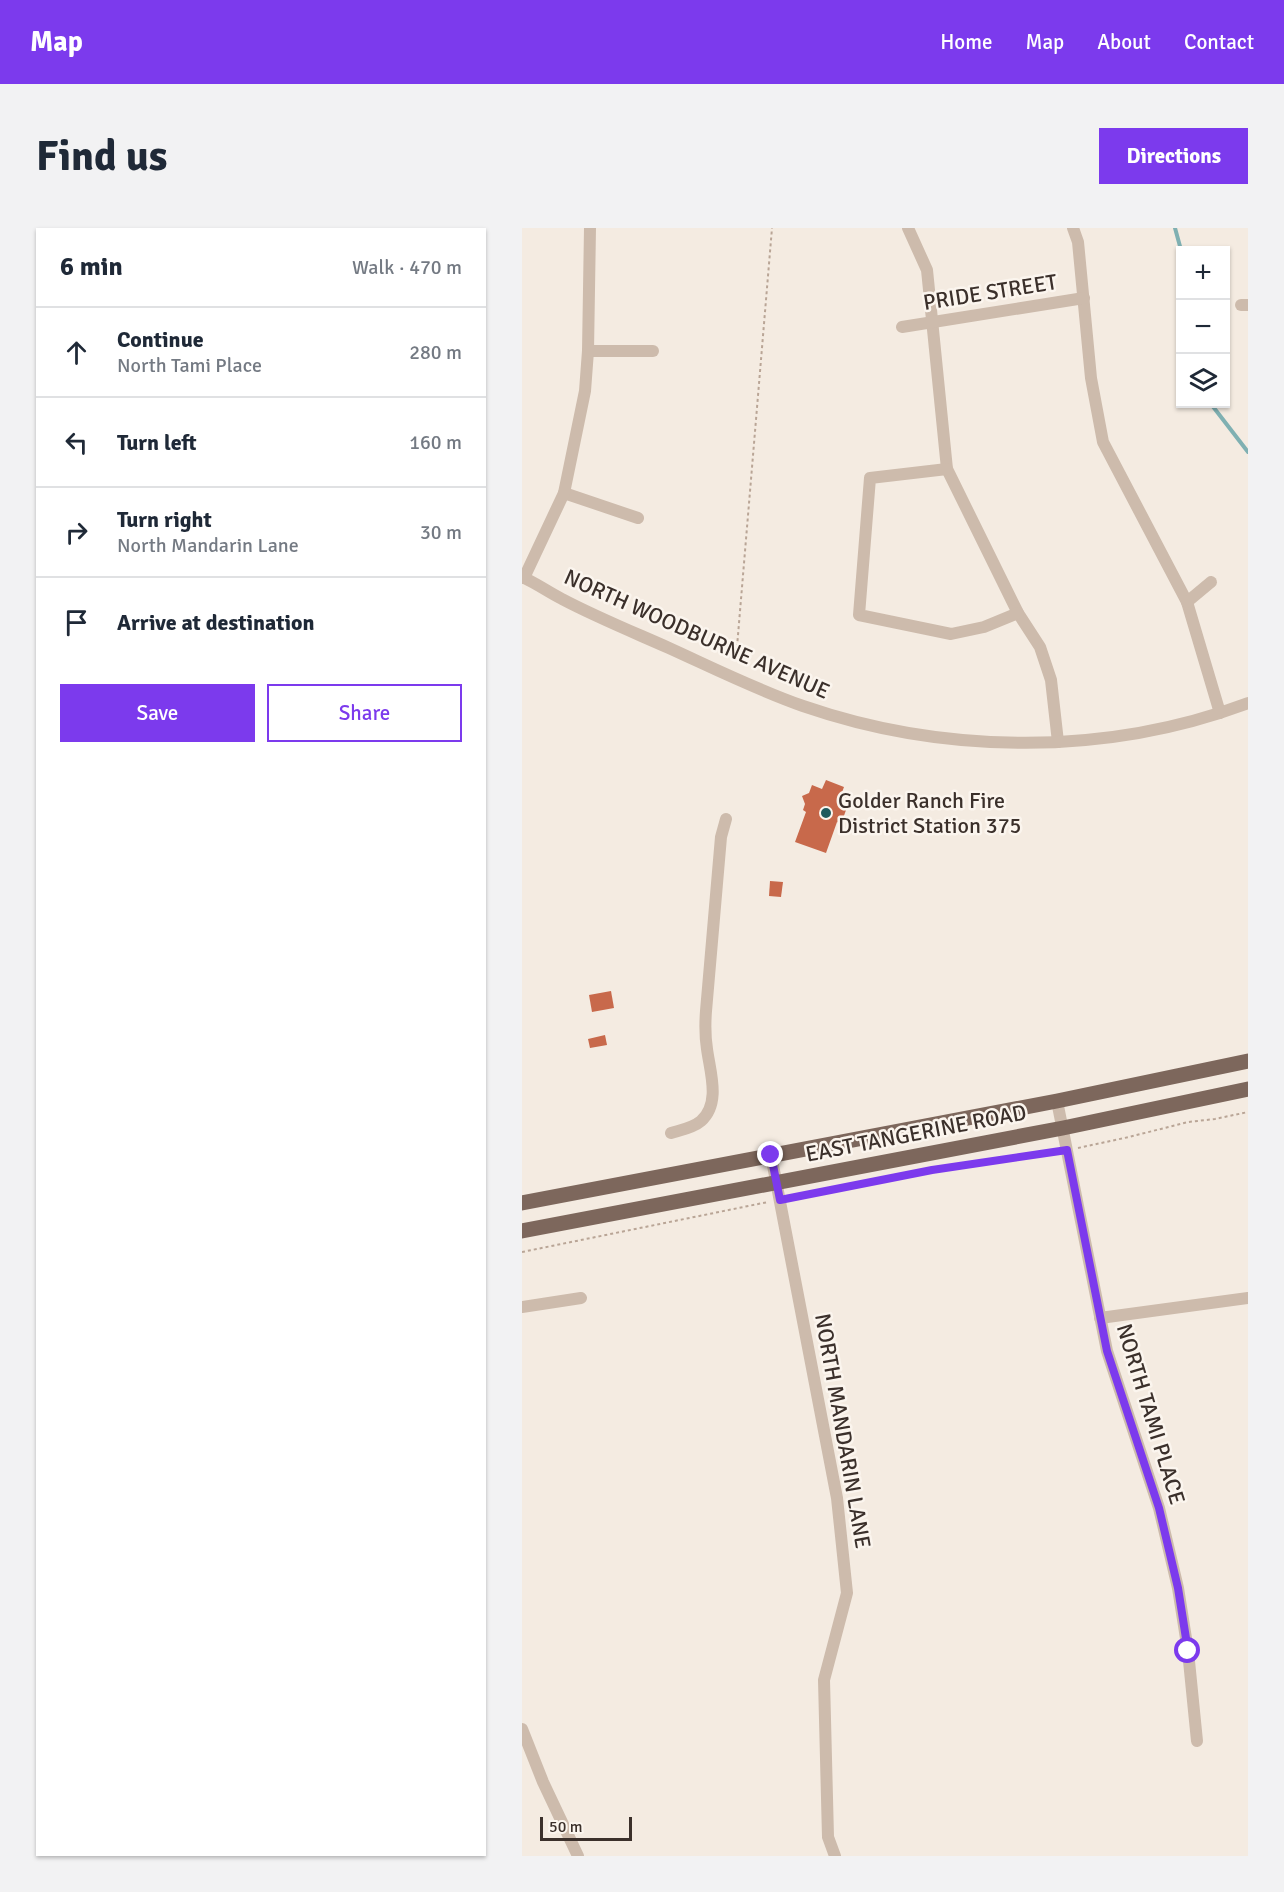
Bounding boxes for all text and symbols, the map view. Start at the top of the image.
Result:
text: Map [30,25,83,59]
text: Home [940,29,993,55]
text: Map [1026,29,1064,55]
text: About [1097,29,1151,55]
text: Contact [1184,29,1254,55]
button: Directions [1099,128,1248,184]
text: Find us [36,131,167,182]
map controls [1176,246,1230,408]
button: + [1176,246,1230,300]
text: 6 min [60,251,123,283]
text: Walk · 470 m [352,255,462,280]
street label: PRIDE STREET [921,268,1059,316]
button: − [1176,300,1230,354]
text: Continue [117,326,204,353]
icon: ahead [60,336,93,369]
text: 280 m [409,340,462,365]
text: North Tami Place [117,353,262,378]
button: layers [1176,354,1230,408]
icon: left [60,426,93,459]
text: Turn left [117,429,197,456]
text: 160 m [409,430,462,455]
text: Turn right [117,506,212,533]
icon: right [60,516,93,549]
text: 30 m [420,520,462,545]
text: North Mandarin Lane [117,533,299,558]
street label: NORTH WOODBURNE AVENUE [560,563,834,705]
icon: arrive [60,606,93,639]
text: Arrive at destination [117,609,314,636]
button: Save [60,684,255,742]
button: Share [267,684,462,742]
place label: Golder Ranch Fire District Station 375 [838,787,1022,839]
marker: Golder Ranch Fire District Station 375 [819,806,833,820]
street label: EAST TANGERINE ROAD [803,1098,1029,1168]
route end [757,1141,783,1167]
street label: NORTH MANDARIN LANE [809,1311,877,1551]
street label: NORTH TAMI PLACE [1111,1320,1191,1508]
route start [1174,1637,1200,1663]
scale bar [540,1814,632,1842]
text: 50 m [549,1817,583,1837]

